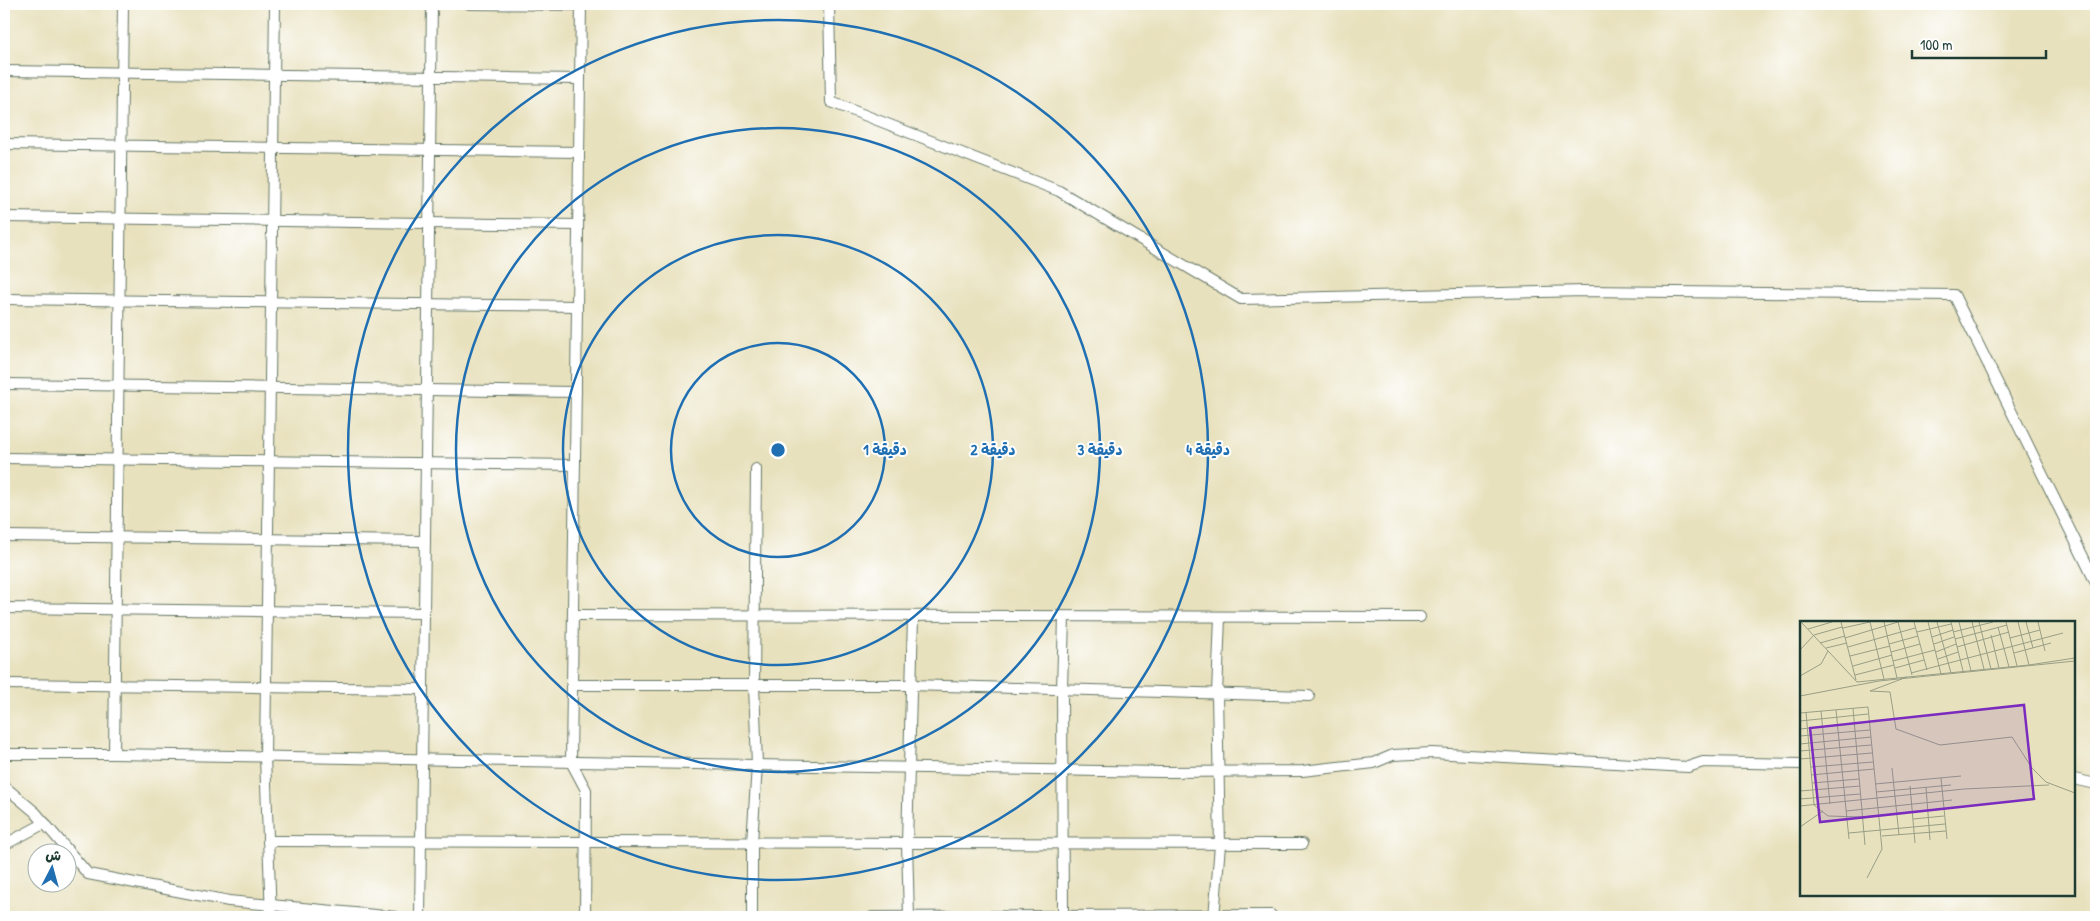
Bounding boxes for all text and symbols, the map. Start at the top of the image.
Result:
scale bar [1912,28,2046,60]
text: 100 m [1920,34,1953,55]
text: 1 دقيقة [863,439,907,460]
text: 2 دقيقة [970,439,1016,460]
text: 3 دقيقة [1078,439,1122,460]
text: 4 دقيقة [1186,439,1230,460]
centre of rings [769,441,787,459]
inset map [1800,621,2075,896]
north arrow [28,844,78,894]
text: ش [45,844,62,865]

